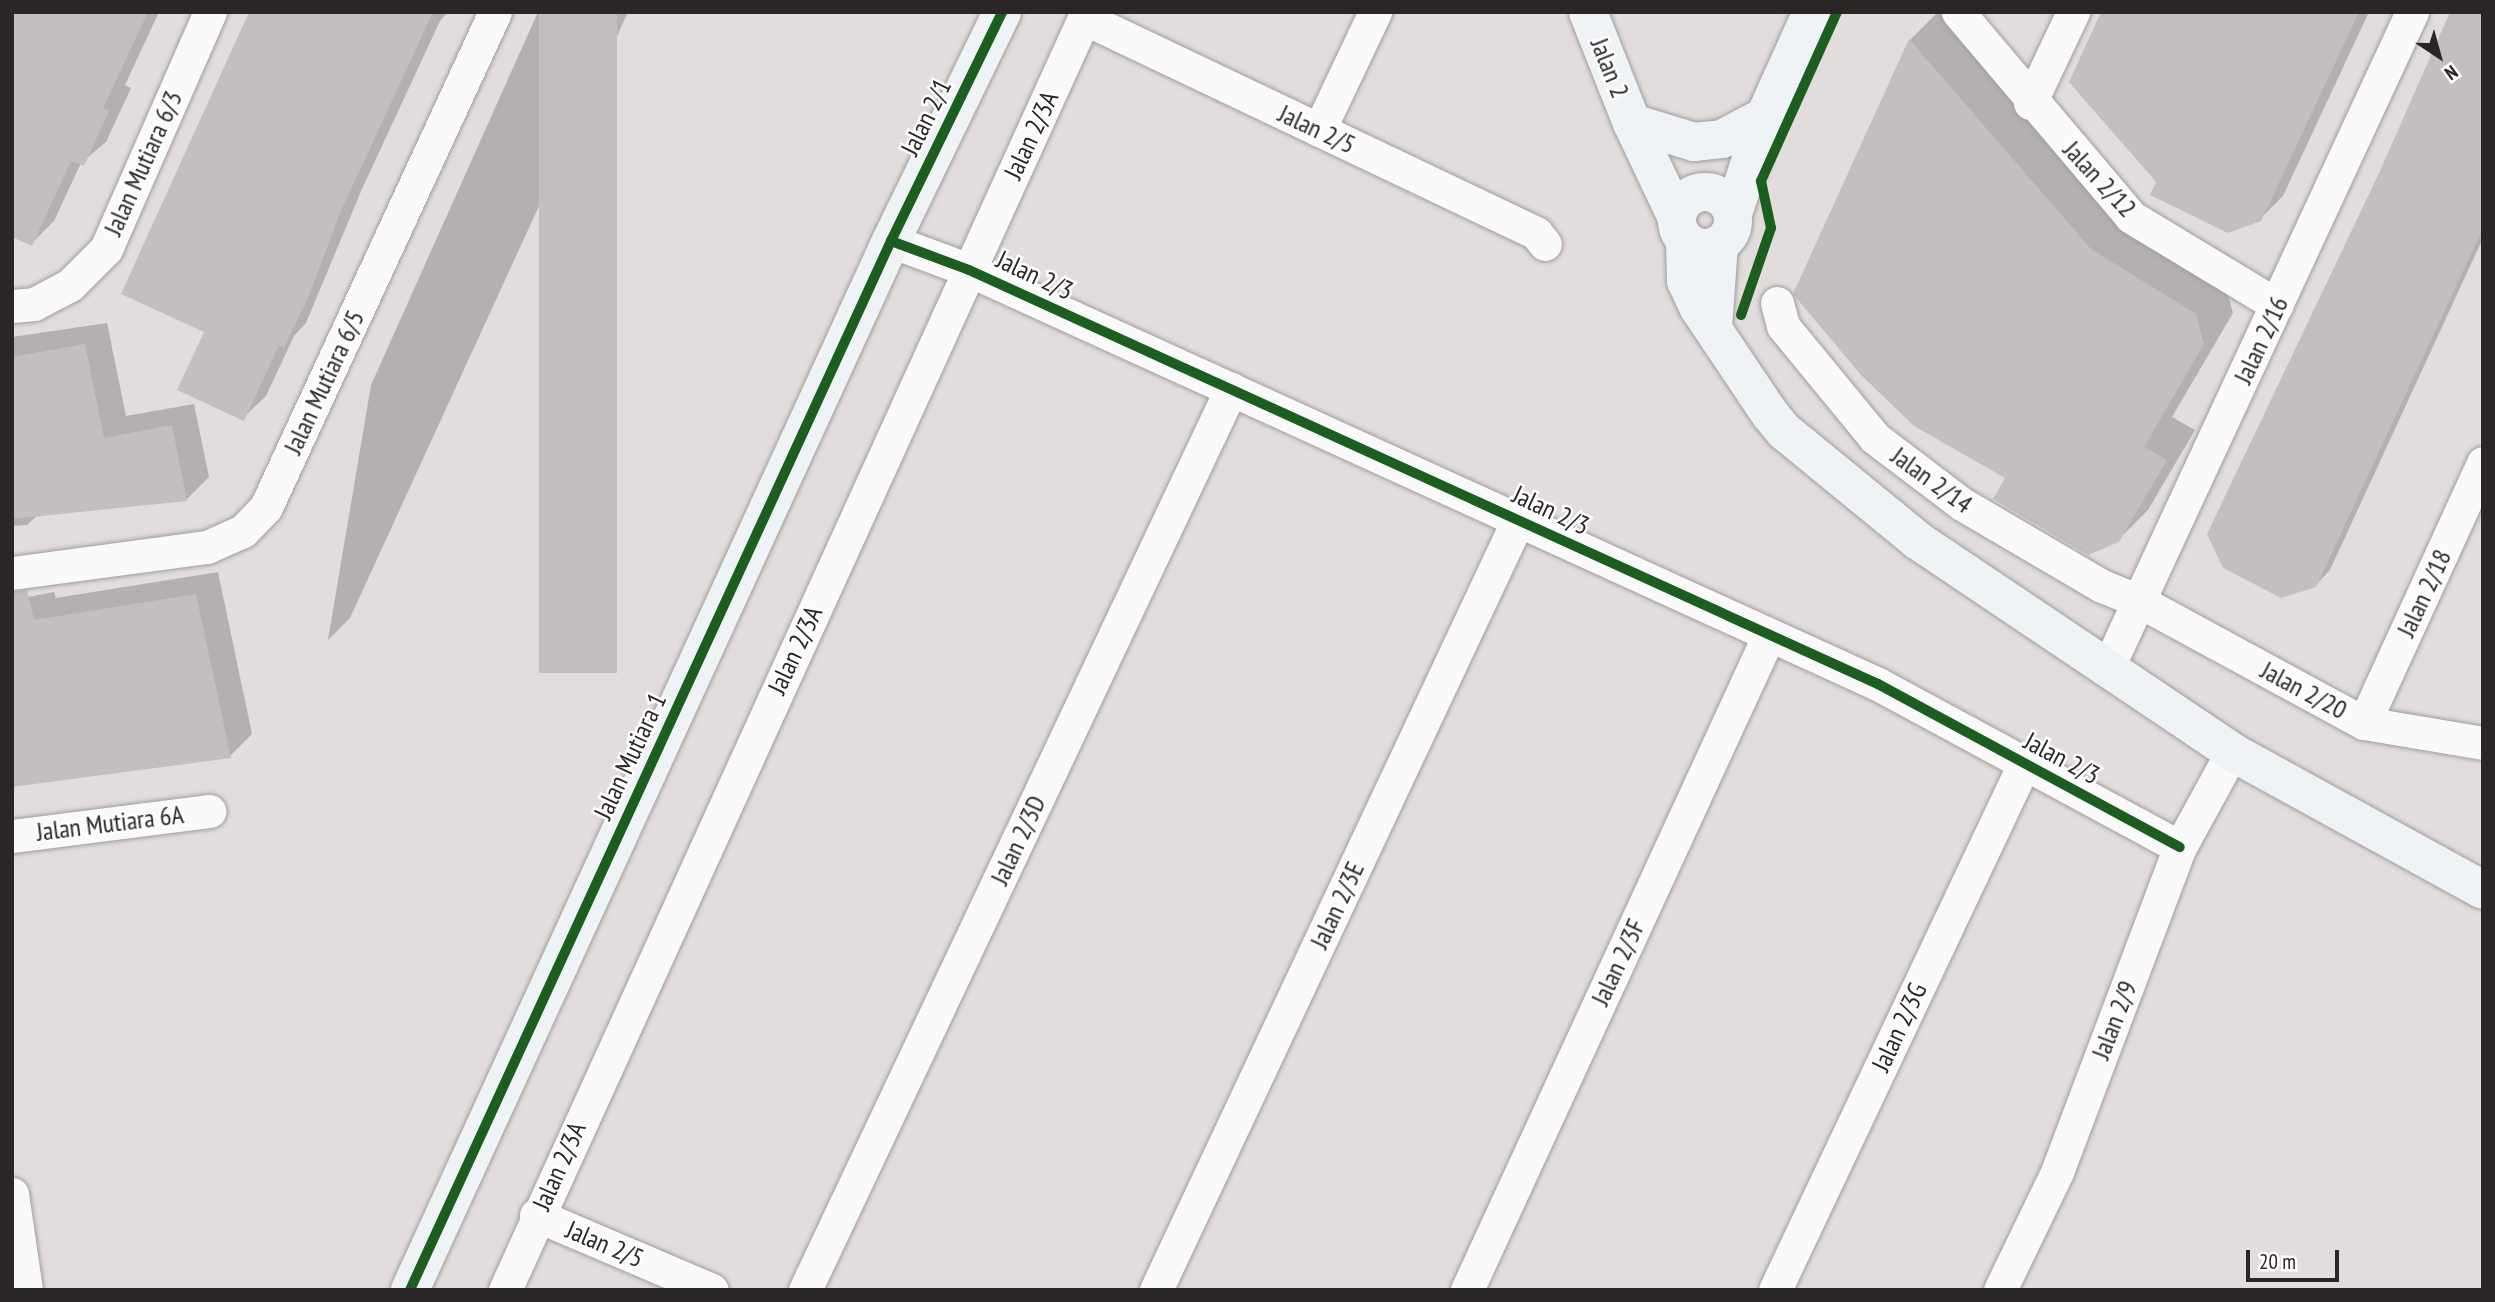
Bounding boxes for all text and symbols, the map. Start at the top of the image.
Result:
north arrow [2404,21,2474,91]
street label: Jalan 2 [1584,34,1636,102]
text: N [2440,60,2463,86]
street label: Jalan 2/1 [894,74,958,160]
street label: Jalan Mutiara 6/3 [97,86,189,240]
street label: Jalan 2/3A [997,86,1065,184]
street label: Jalan 2/5 [1274,98,1360,160]
street label: Jalan 2/12 [2057,134,2143,224]
street label: Jalan 2/3 [992,244,1078,306]
street label: Jalan 2/16 [2227,291,2295,389]
street label: Jalan Mutiara 6/5 [277,305,371,459]
street label: Jalan 2/14 [1885,440,1979,520]
street label: Jalan 2/3 [1508,479,1594,541]
street label: Jalan 2/18 [2390,544,2458,642]
street label: Jalan 2/3A [761,601,829,699]
street label: Jalan 2/20 [2256,654,2352,726]
street label: Jalan Mutiara 1 [587,688,673,824]
street label: Jalan 2/3 [2019,725,2105,791]
street label: Jalan 2/3D [984,790,1052,890]
street label: Jalan Mutiara 6A [35,798,185,848]
street label: Jalan 2/3E [1303,857,1371,953]
street label: Jalan 2/3F [1584,914,1652,1010]
street label: Jalan 2/9 [2085,977,2143,1063]
street label: Jalan 2/3G [1865,978,1933,1076]
street label: Jalan 2/3A [526,1117,592,1215]
street label: Jalan 2/5 [562,1214,648,1274]
scale bar [2250,1236,2343,1280]
text: 20 m [2259,1248,2296,1275]

